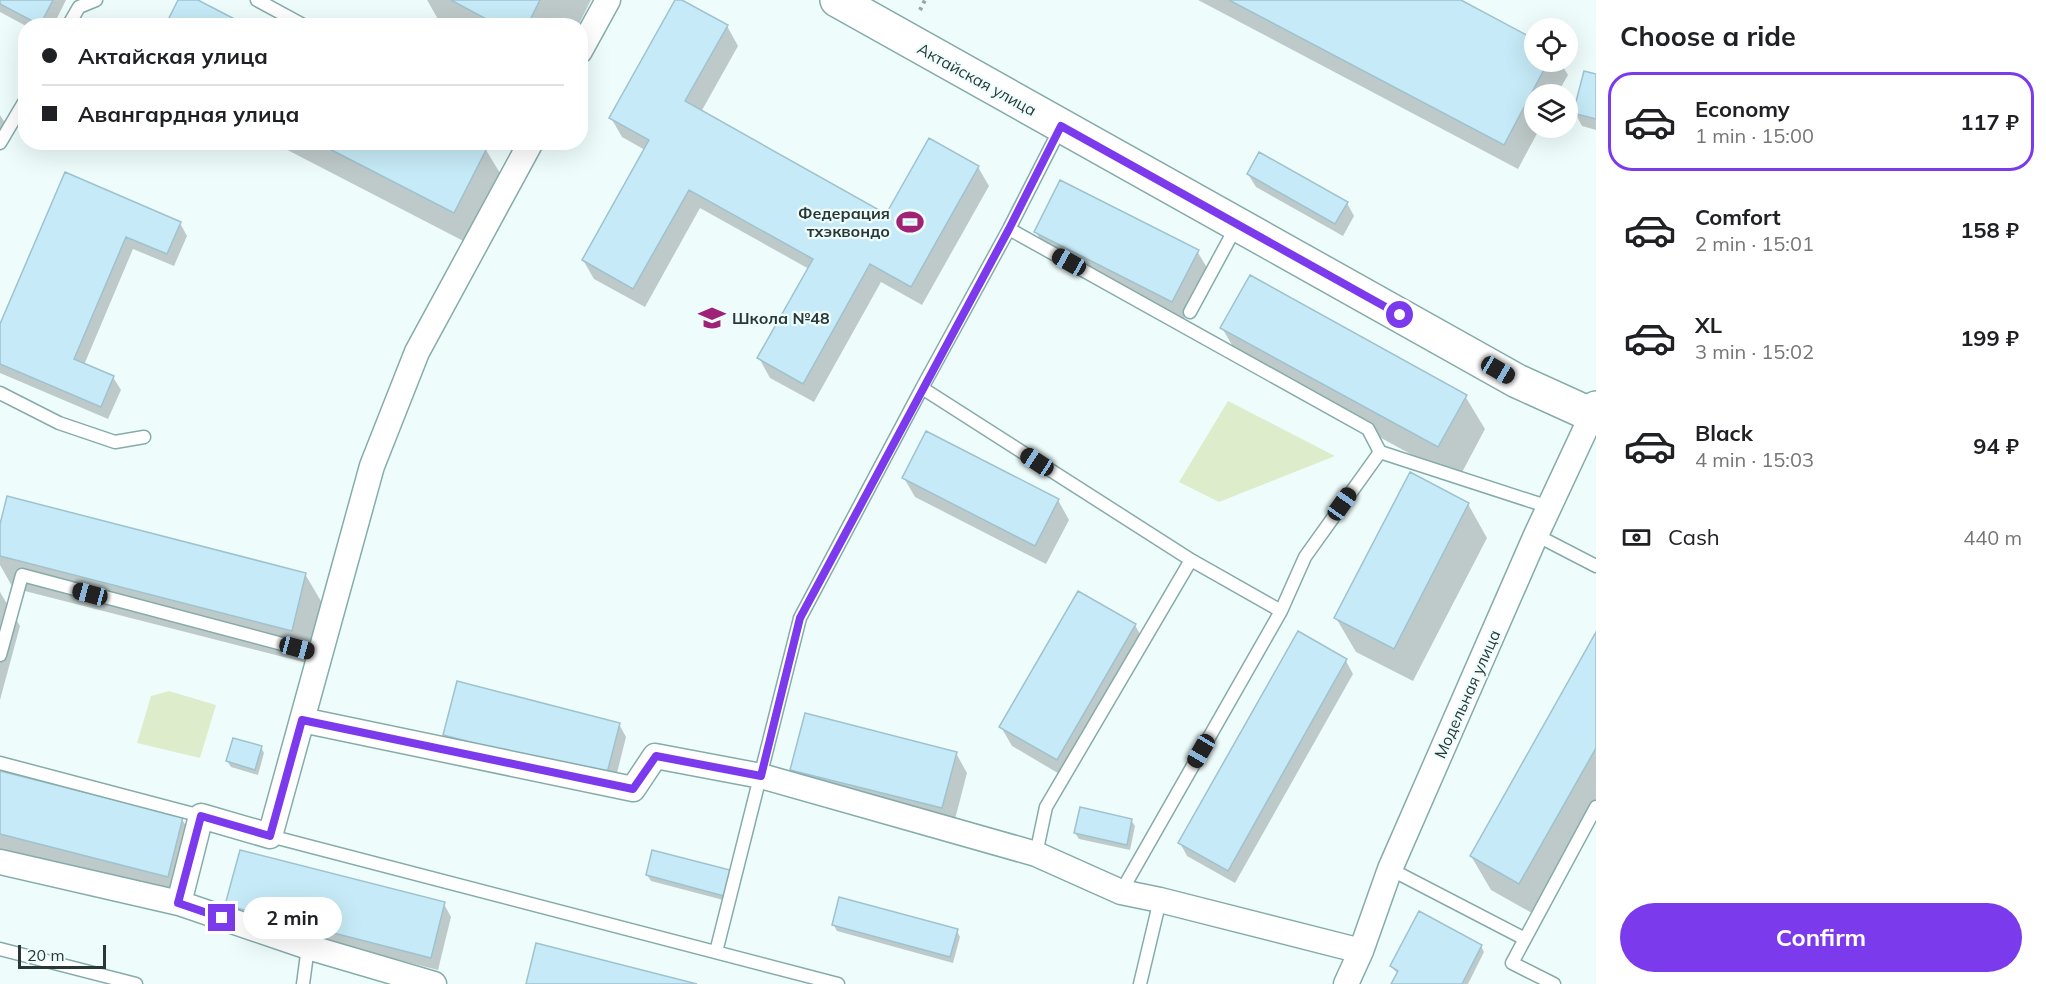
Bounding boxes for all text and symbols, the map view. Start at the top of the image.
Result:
map controls [1524,18,1578,138]
button: locate [1524,18,1578,72]
text: Choose a ride [1620,19,1796,53]
street label: Актайская улица [914,38,1040,120]
text: Актайская улица [78,42,268,70]
button: layers [1524,84,1578,138]
icon: car [1623,95,1677,149]
text: Economy [1695,95,1790,123]
text: Авангардная улица [78,100,299,128]
text: 117 ₽ [1960,108,2019,136]
text: 1 min · 15:00 [1695,123,1814,148]
place label: Федерация тхэквондо [798,203,890,241]
icon: car [1623,203,1677,257]
text: Comfort [1695,203,1781,231]
sports icon: Федерация тхэквондо [895,207,925,237]
text: 158 ₽ [1960,216,2019,244]
text: 2 min · 15:01 [1695,231,1814,256]
car [1049,245,1089,279]
route start [1386,301,1413,328]
school or university icon: Школа №48 [697,303,727,333]
place label: Школа №48 [732,308,830,328]
icon: car [1623,311,1677,365]
text: XL [1695,311,1722,339]
text: 199 ₽ [1960,324,2019,352]
text: 3 min · 15:02 [1695,339,1814,364]
car [1478,353,1518,387]
icon: car [1623,419,1677,473]
text: Black [1695,419,1753,447]
text: 94 ₽ [1973,432,2019,460]
car [1017,445,1057,479]
text: 4 min · 15:03 [1695,447,1814,472]
car [1324,484,1360,524]
icon: cash [1620,521,1653,554]
text: Cash [1668,523,1720,551]
text: 440 m [1963,525,2022,550]
car [70,581,110,607]
street label: Модельная улица [1430,627,1504,761]
car [277,635,317,661]
car [1184,731,1218,771]
callout: 2 min [243,897,342,939]
button: Confirm [1620,903,2022,972]
route end [208,904,235,931]
text: 2 min [266,905,319,930]
scale bar [18,942,106,970]
text: 20 m [27,945,64,965]

